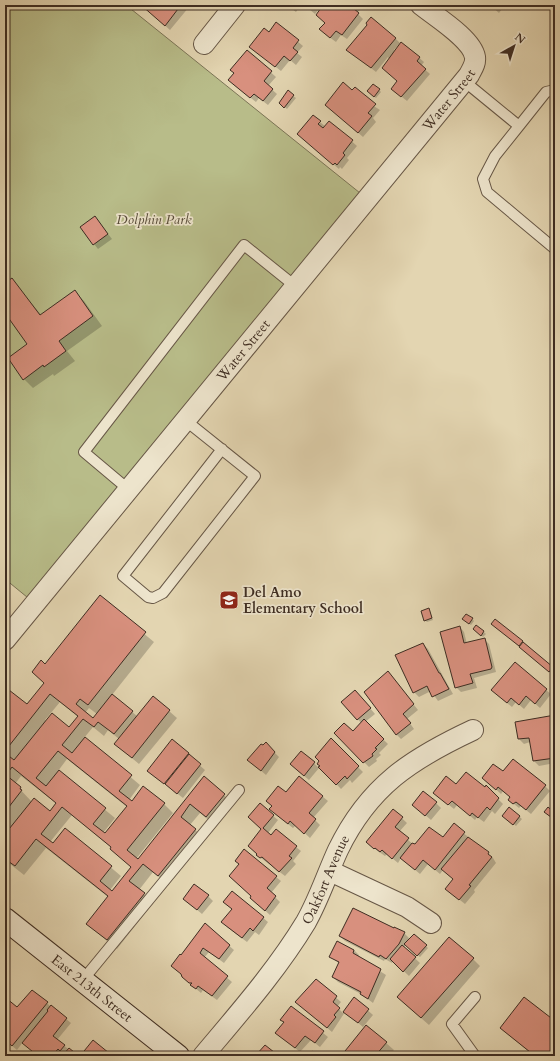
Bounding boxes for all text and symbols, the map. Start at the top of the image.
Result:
north arrow [494,26,534,66]
text: N [512,30,529,48]
street label: Water Street [417,65,480,136]
park label: Dolphin Park [116,210,192,229]
street label: Water Street [211,315,274,386]
place label: Del Amo Elementary School [243,583,363,618]
school or university icon: Del Amo Elementary School [218,589,240,611]
street label: Oakfort Avenue [297,831,354,928]
street label: East 213th Street [47,950,137,1026]

